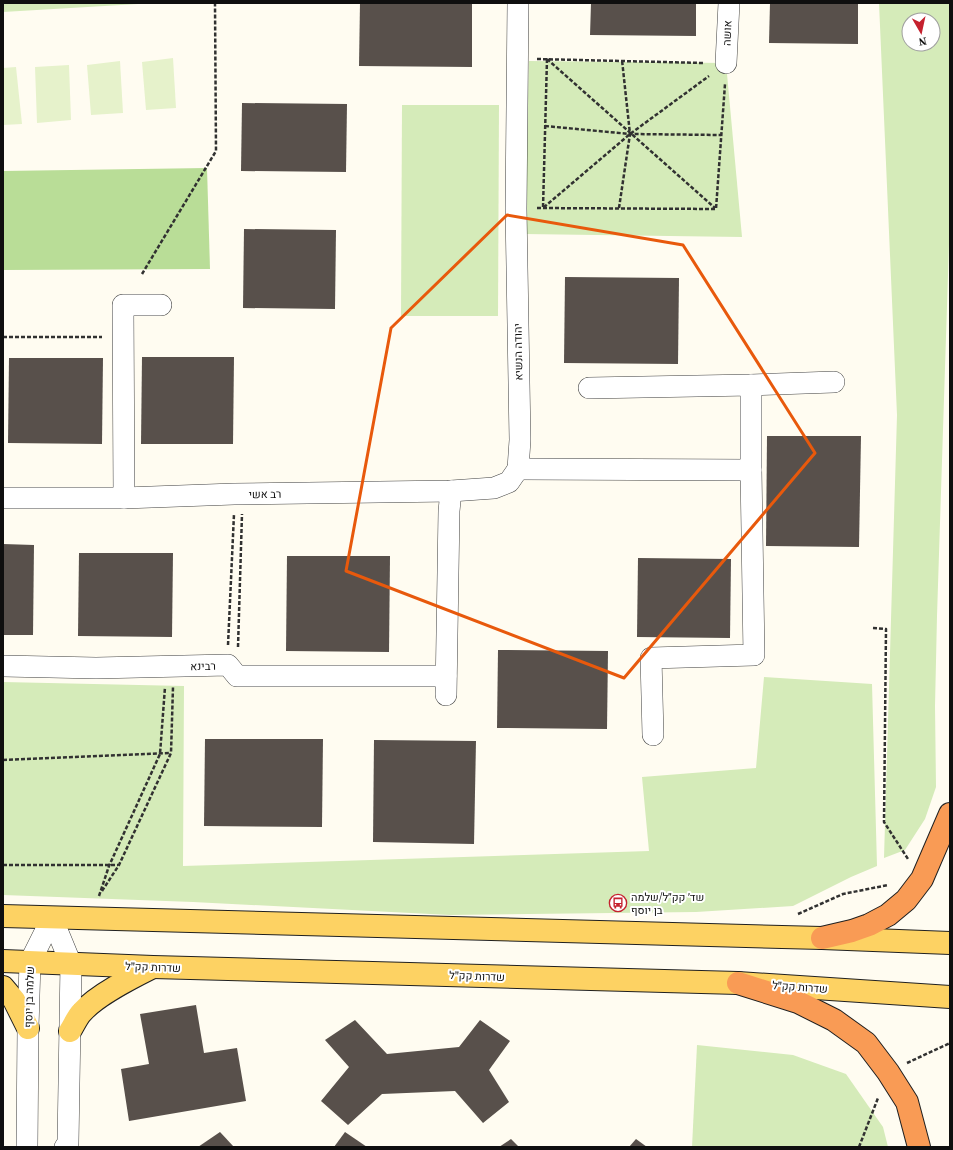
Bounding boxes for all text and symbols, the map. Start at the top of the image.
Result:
north arrow [901,12,941,52]
street label: אושה [720,20,735,46]
text: N [917,33,928,49]
street label: יהודה הנשיא [511,323,526,381]
street label: רב אשי [248,487,282,502]
street label: רבינא [190,659,216,674]
place label: שד׳ קק״ל/שלמה בן יוסף [631,890,704,918]
bus stop icon: שד׳ קק״ל/שלמה בן יוסף [608,893,628,913]
street label: שדרות קק"ל [125,959,181,976]
street label: שלמה בן יוסף [21,966,38,1028]
street label: שדרות קק"ל [449,968,505,985]
street label: שדרות קק"ל [772,978,828,997]

